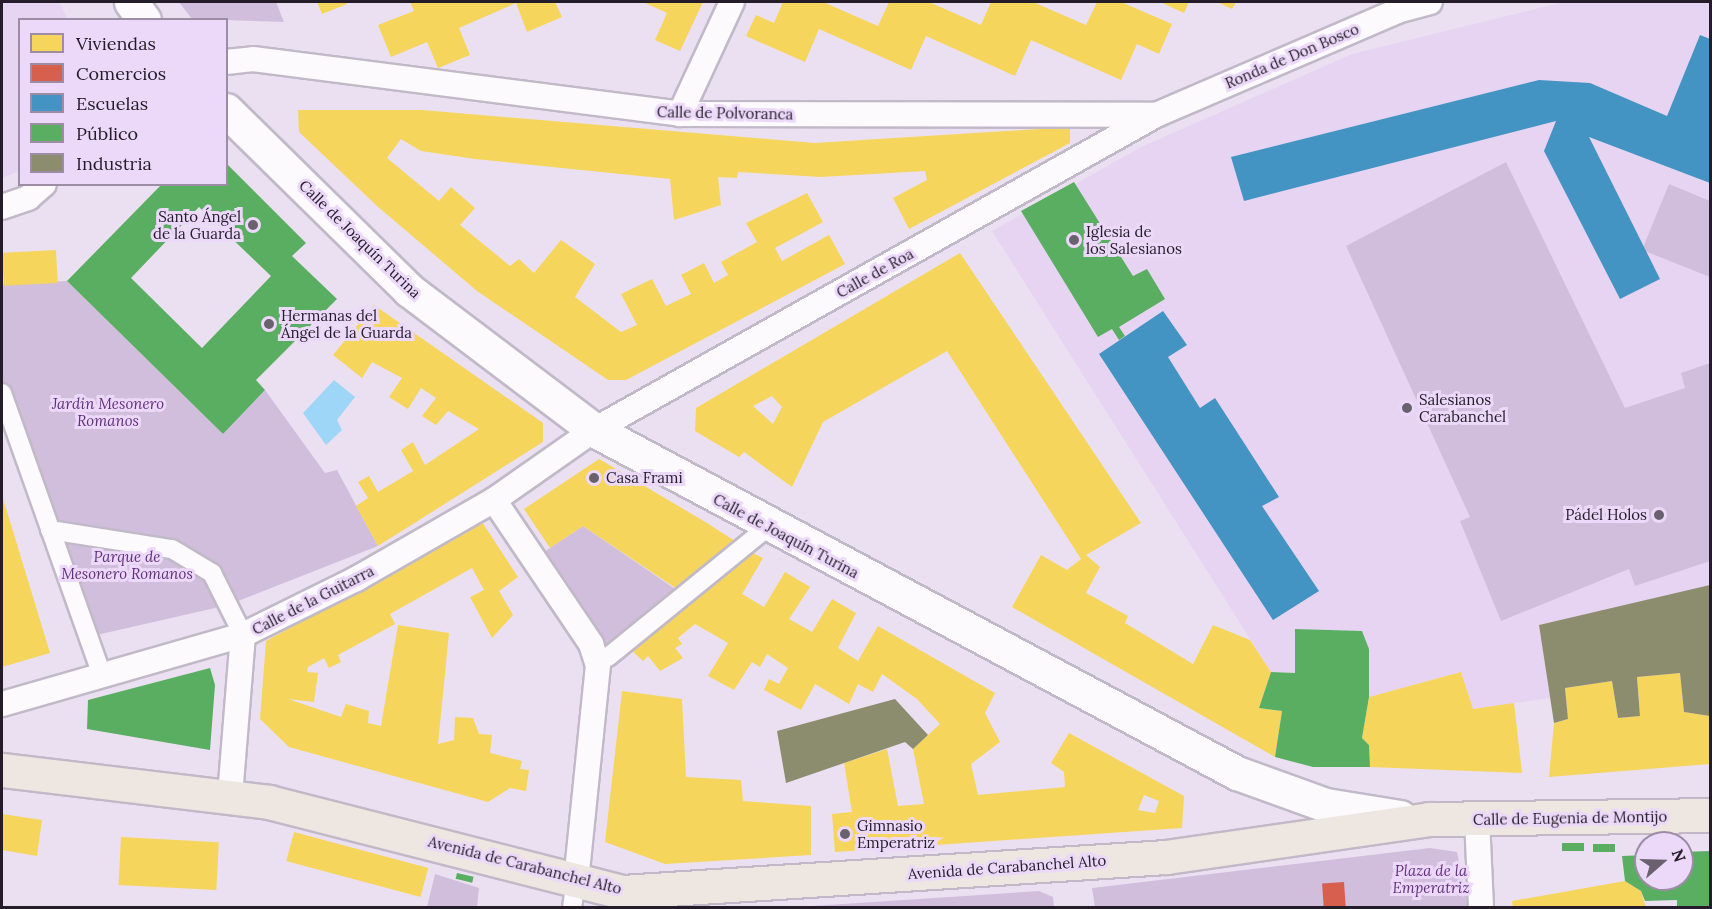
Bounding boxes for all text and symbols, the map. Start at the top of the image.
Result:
legend [18,18,228,186]
street label: Ronda de Don Bosco [1222,20,1362,92]
text: Viviendas [76,32,156,55]
text: Comercios [76,62,166,85]
text: Escuelas [76,92,148,115]
street label: Calle de Polvoranca [657,103,793,123]
text: Público [76,122,138,145]
text: Industria [76,152,152,175]
street label: Calle de Joaquín Turina [295,176,425,302]
place label: Santo Ángel de la Guarda [153,207,241,242]
marker: Santo Ángel de la Guarda [246,218,260,232]
place label: Iglesia de los Salesianos [1086,222,1182,257]
marker: Iglesia de los Salesianos [1067,233,1081,247]
street label: Calle de Roa [833,244,917,302]
place label: Hermanas del Ángel de la Guarda [281,306,412,341]
marker: Hermanas del Ángel de la Guarda [262,317,276,331]
place label: Salesianos Carabanchel [1419,390,1506,425]
park label: Jardin Mesonero Romanos [52,394,164,429]
marker: Salesianos Carabanchel [1400,401,1414,415]
place label: Casa Frami [606,469,683,487]
marker: Casa Frami [587,471,601,485]
street label: Calle de Joaquín Turina [710,490,862,582]
place label: Pádel Holos [1565,506,1647,524]
marker: Pádel Holos [1652,508,1666,522]
park label: Parque de Mesonero Romanos [61,547,193,582]
street label: Calle de la Guitarra [249,562,377,638]
street label: Calle de Eugenia de Montijo [1473,807,1667,829]
place label: Gimnasio Emperatriz [857,816,935,851]
marker: Gimnasio Emperatriz [838,827,852,841]
north arrow [1634,831,1694,891]
street label: Avenida de Carabanchel Alto [426,832,624,898]
text: N [1668,846,1691,865]
street label: Avenida de Carabanchel Alto [907,851,1107,883]
park label: Plaza de la Emperatriz [1392,861,1470,896]

